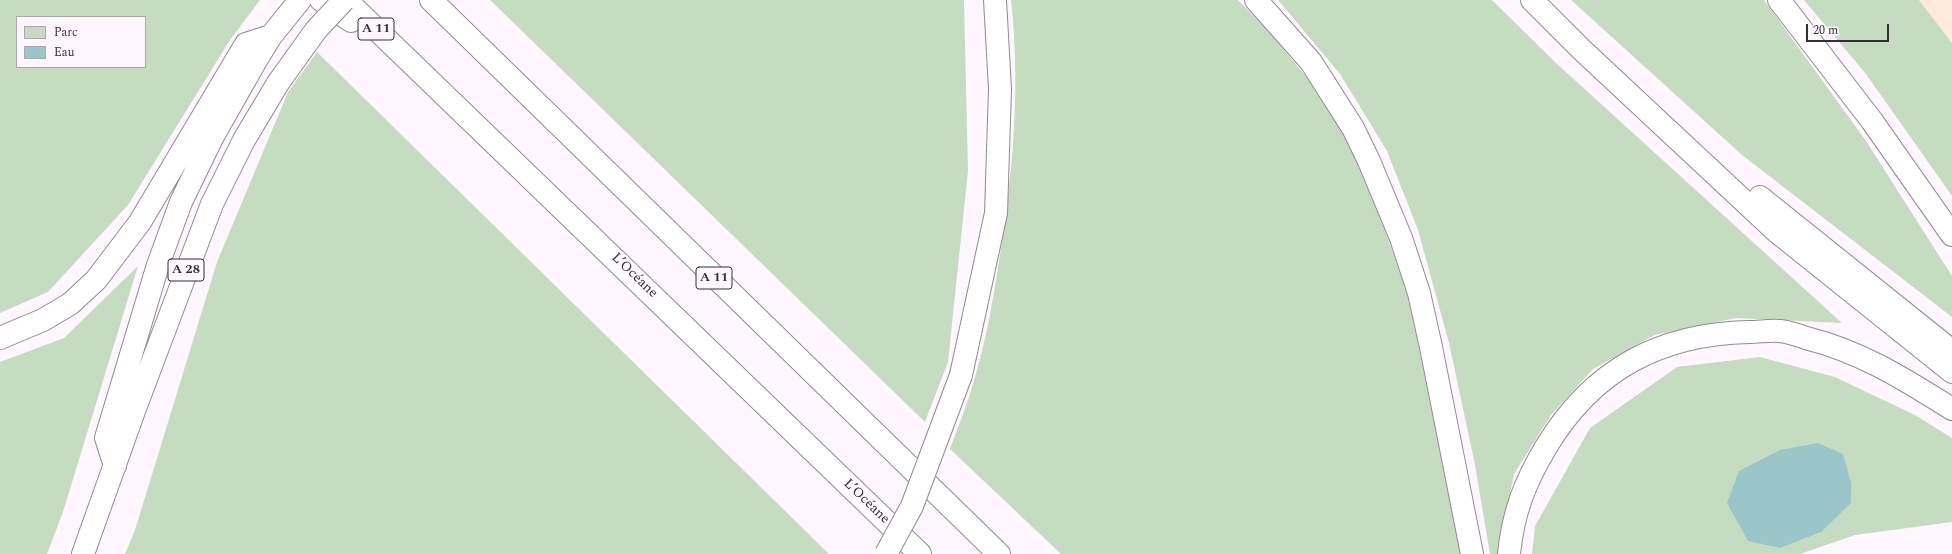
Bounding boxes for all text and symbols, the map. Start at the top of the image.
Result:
legend [16,16,146,68]
scale bar [1808,16,1891,42]
road number: A 11 [358,18,394,40]
text: 20 m [1813,21,1838,40]
text: Parc [54,23,78,42]
text: Eau [54,43,74,62]
street label: L’Océane [607,250,661,302]
road number: A 28 [168,259,204,281]
road number: A 11 [696,267,732,289]
street label: L’Océane [839,476,893,528]

